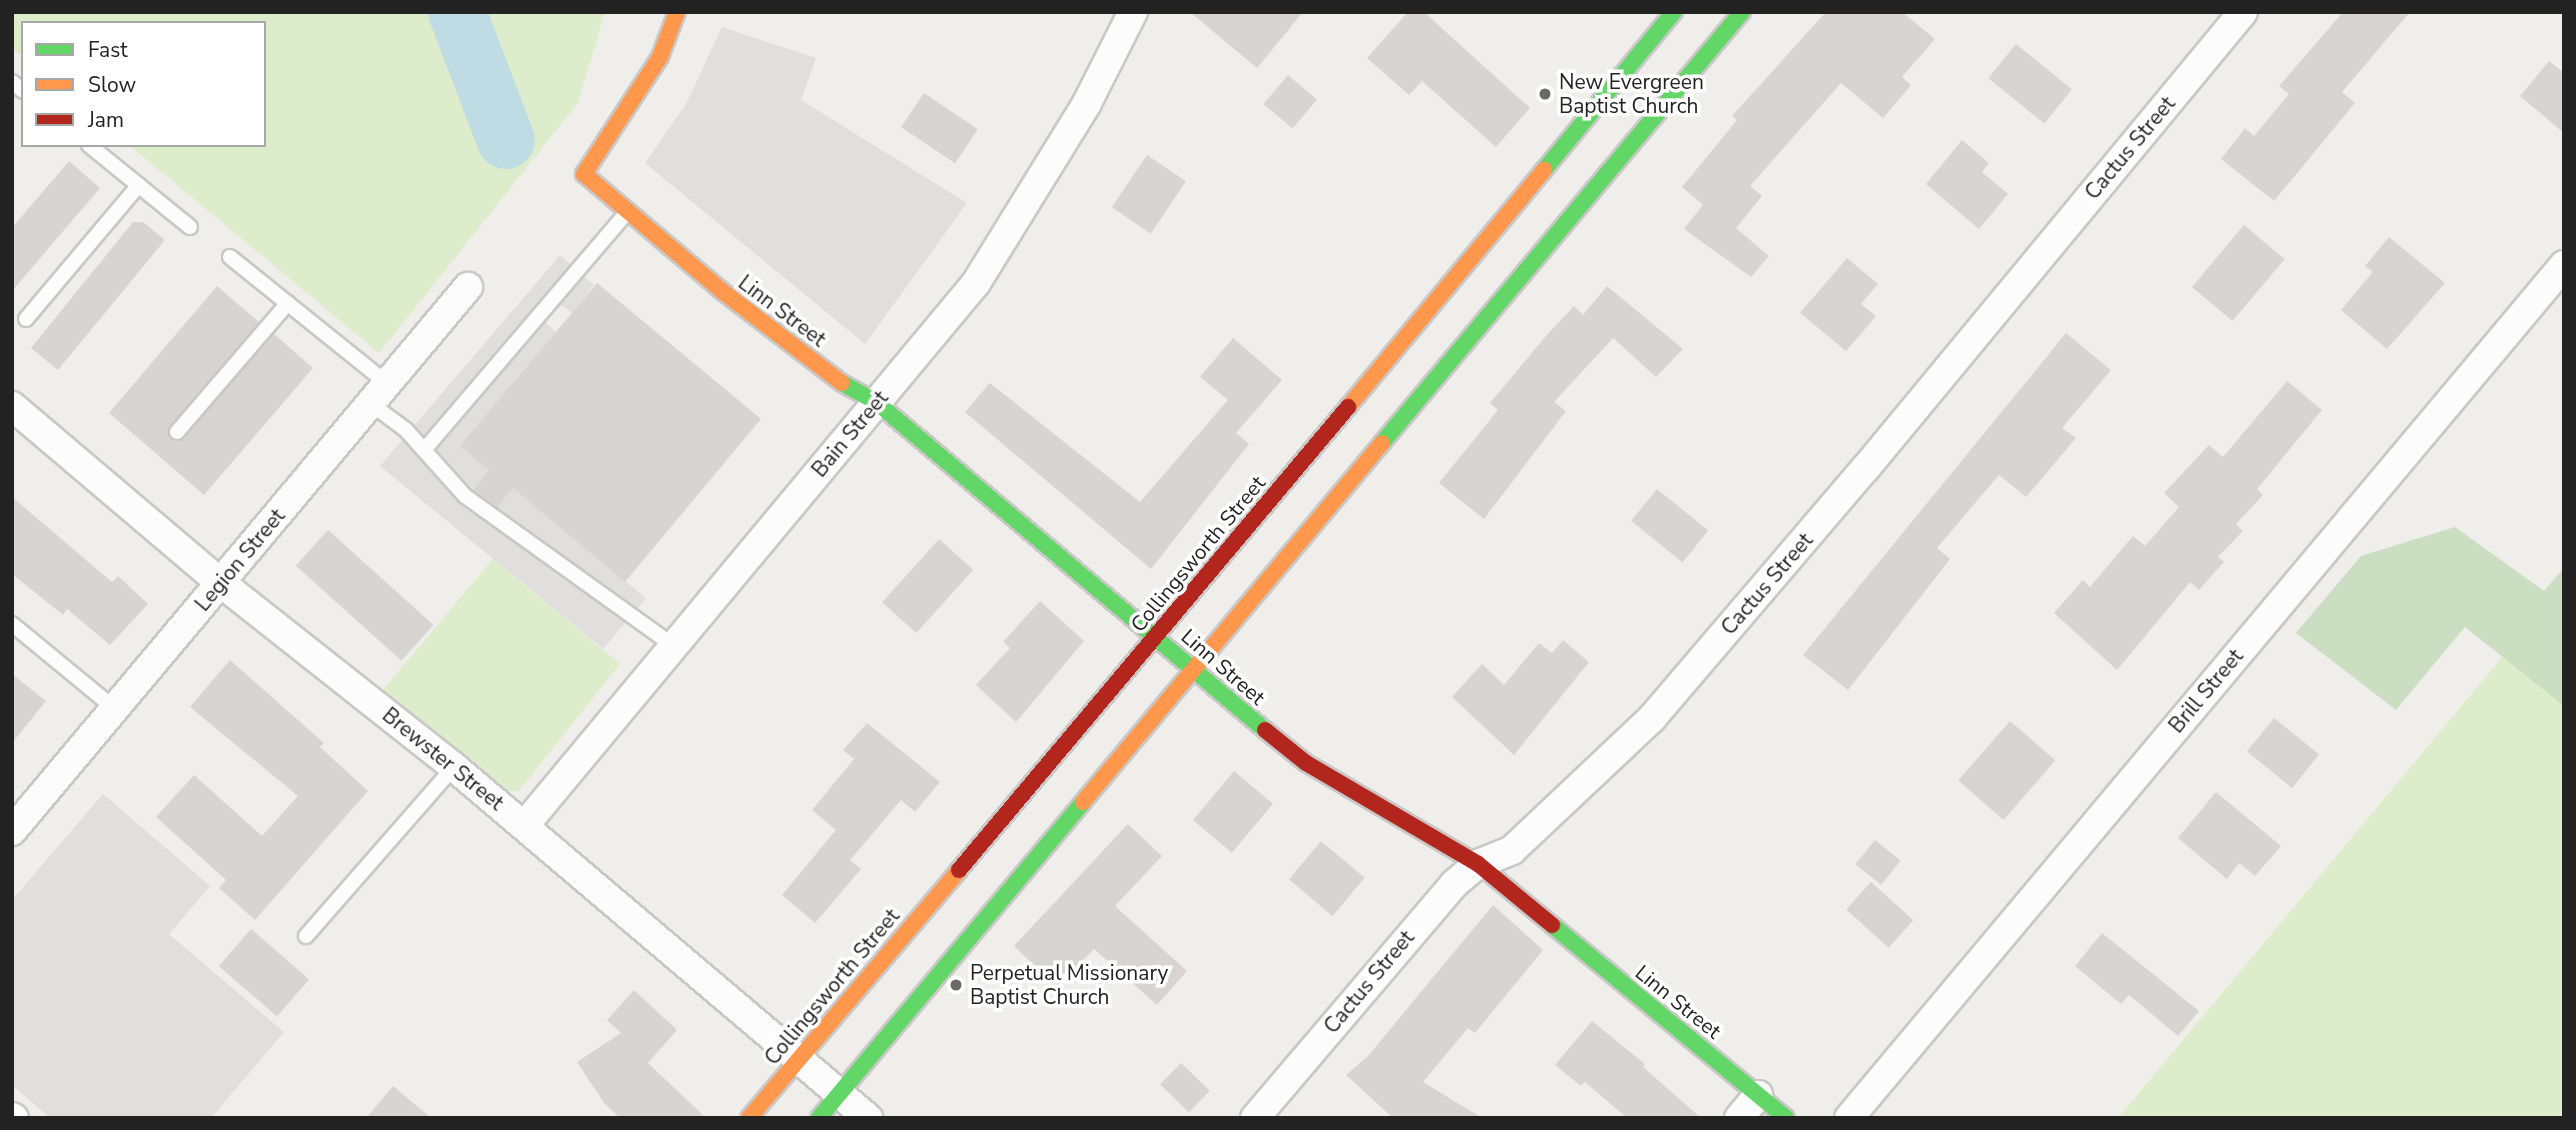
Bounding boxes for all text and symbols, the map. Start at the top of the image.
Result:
legend [21,21,266,147]
text: Fast [88,36,128,64]
place label: New Evergreen Baptist Church [1559,69,1704,119]
text: Slow [88,71,136,99]
marker: New Evergreen Baptist Church [1537,86,1553,102]
street label: Cactus Street [2080,91,2180,205]
text: Jam [88,106,124,134]
street label: Linn Street [733,270,831,352]
street label: Bain Street [807,386,893,482]
street label: Collingsworth Street [1125,471,1271,637]
street label: Legion Street [190,504,290,616]
street label: Cactus Street [1716,528,1818,640]
street label: Linn Street [1176,624,1270,710]
street label: Brill Street [2164,644,2248,738]
street label: Brewster Street [377,702,509,816]
street label: Collingsworth Street [759,904,905,1070]
street label: Cactus Street [1319,925,1419,1039]
place label: Perpetual Missionary Baptist Church [970,960,1168,1010]
street label: Linn Street [1630,960,1726,1044]
marker: Perpetual Missionary Baptist Church [948,977,964,993]

